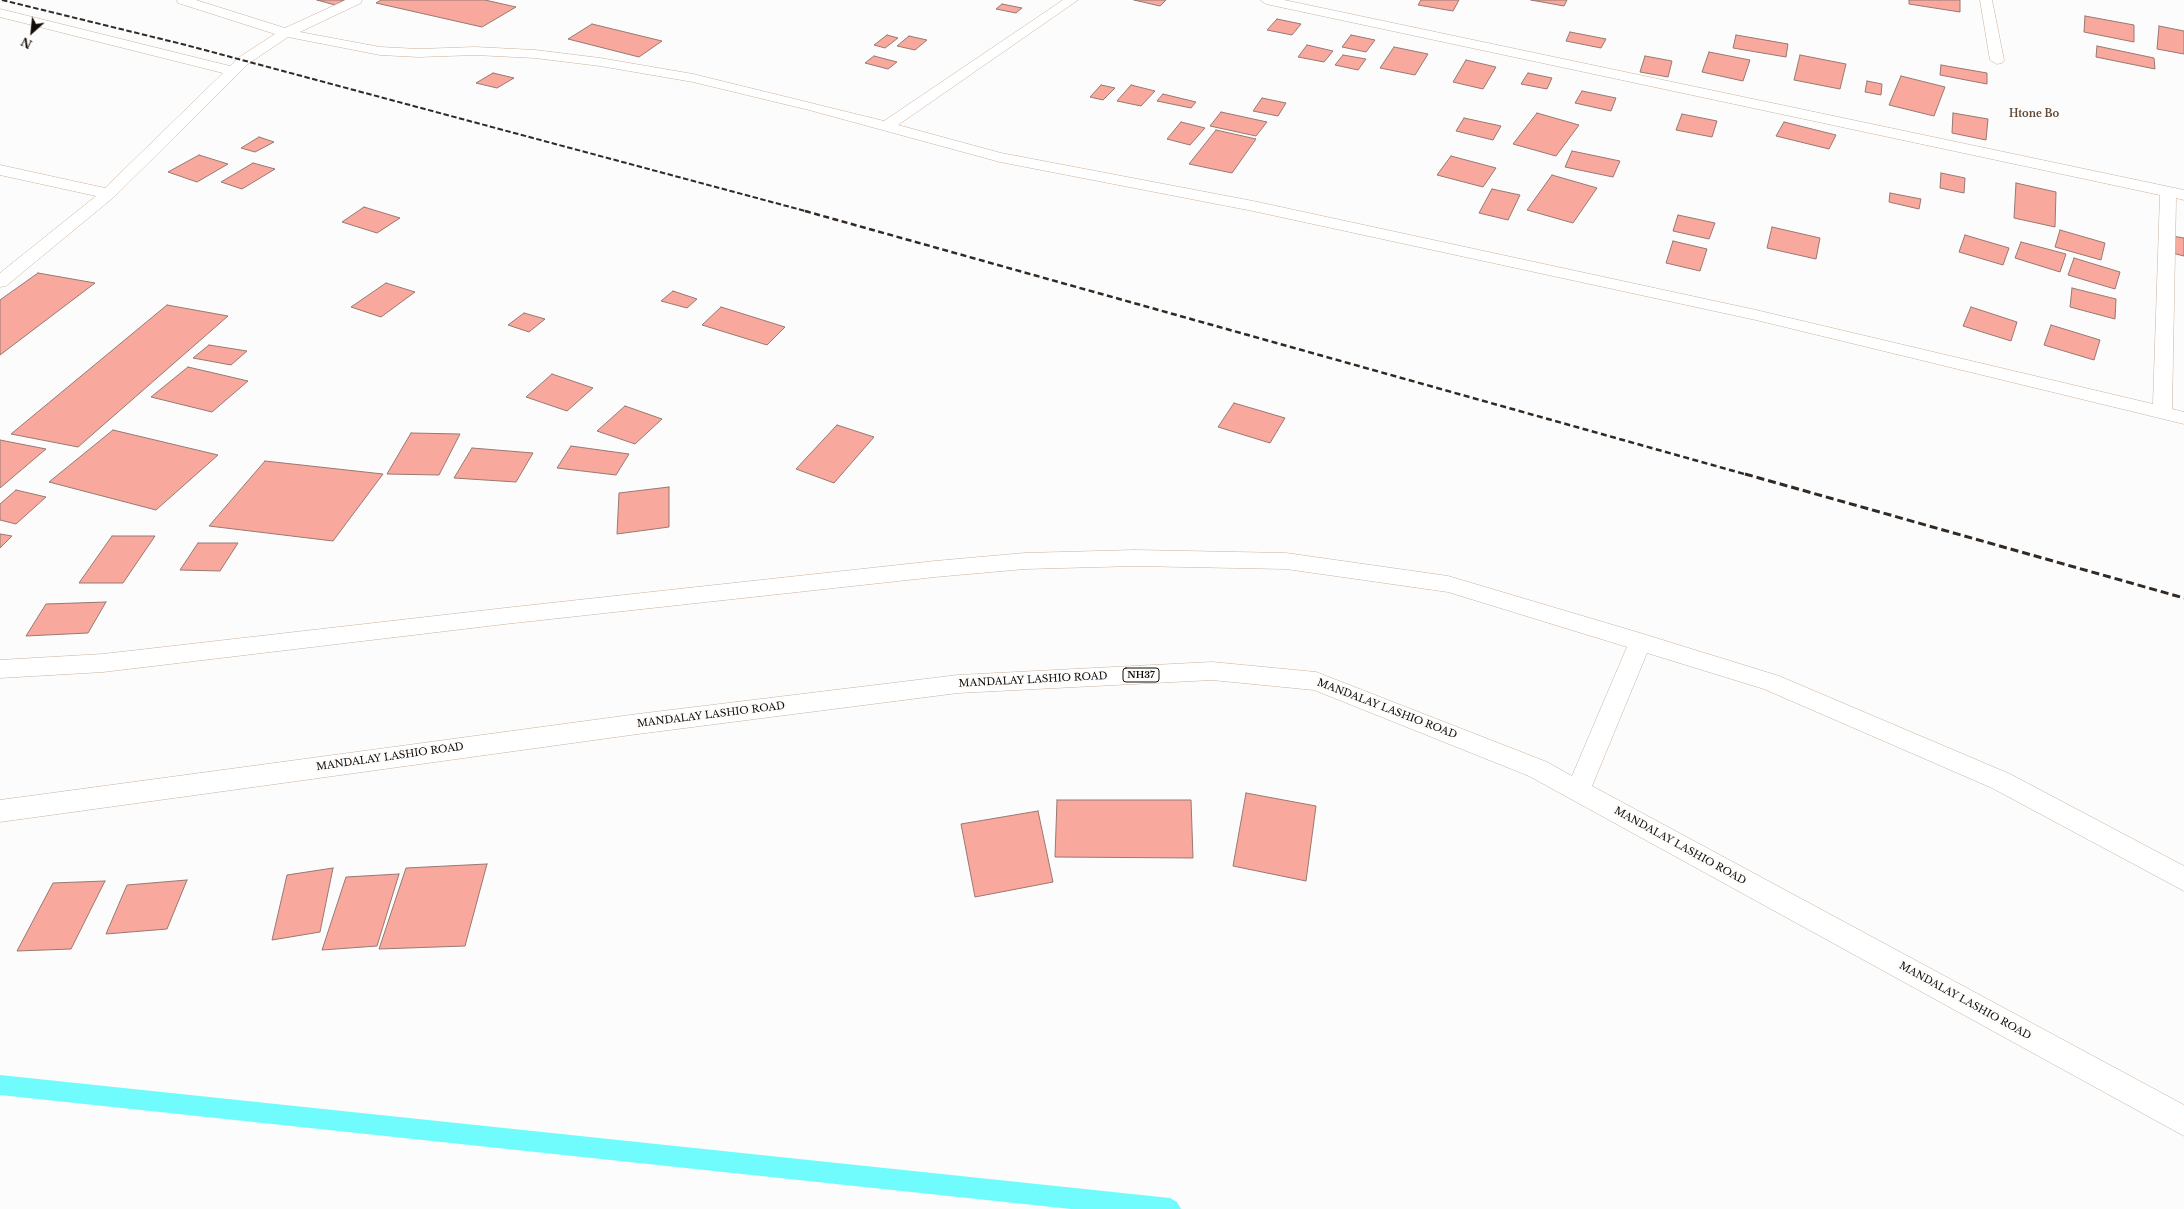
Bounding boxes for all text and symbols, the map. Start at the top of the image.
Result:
north arrow [12,12,52,52]
text: N [19,34,34,51]
district label: Htone Bo [2009,108,2059,120]
road number: NH37 [1123,668,1159,682]
street label: MANDALAY LASHIO ROAD [958,670,1108,690]
street label: MANDALAY LASHIO ROAD [1315,677,1459,741]
street label: MANDALAY LASHIO ROAD [636,700,786,730]
street label: MANDALAY LASHIO ROAD [315,741,465,773]
street label: MANDALAY LASHIO ROAD [1612,805,1748,887]
street label: MANDALAY LASHIO ROAD [1897,960,2033,1042]

